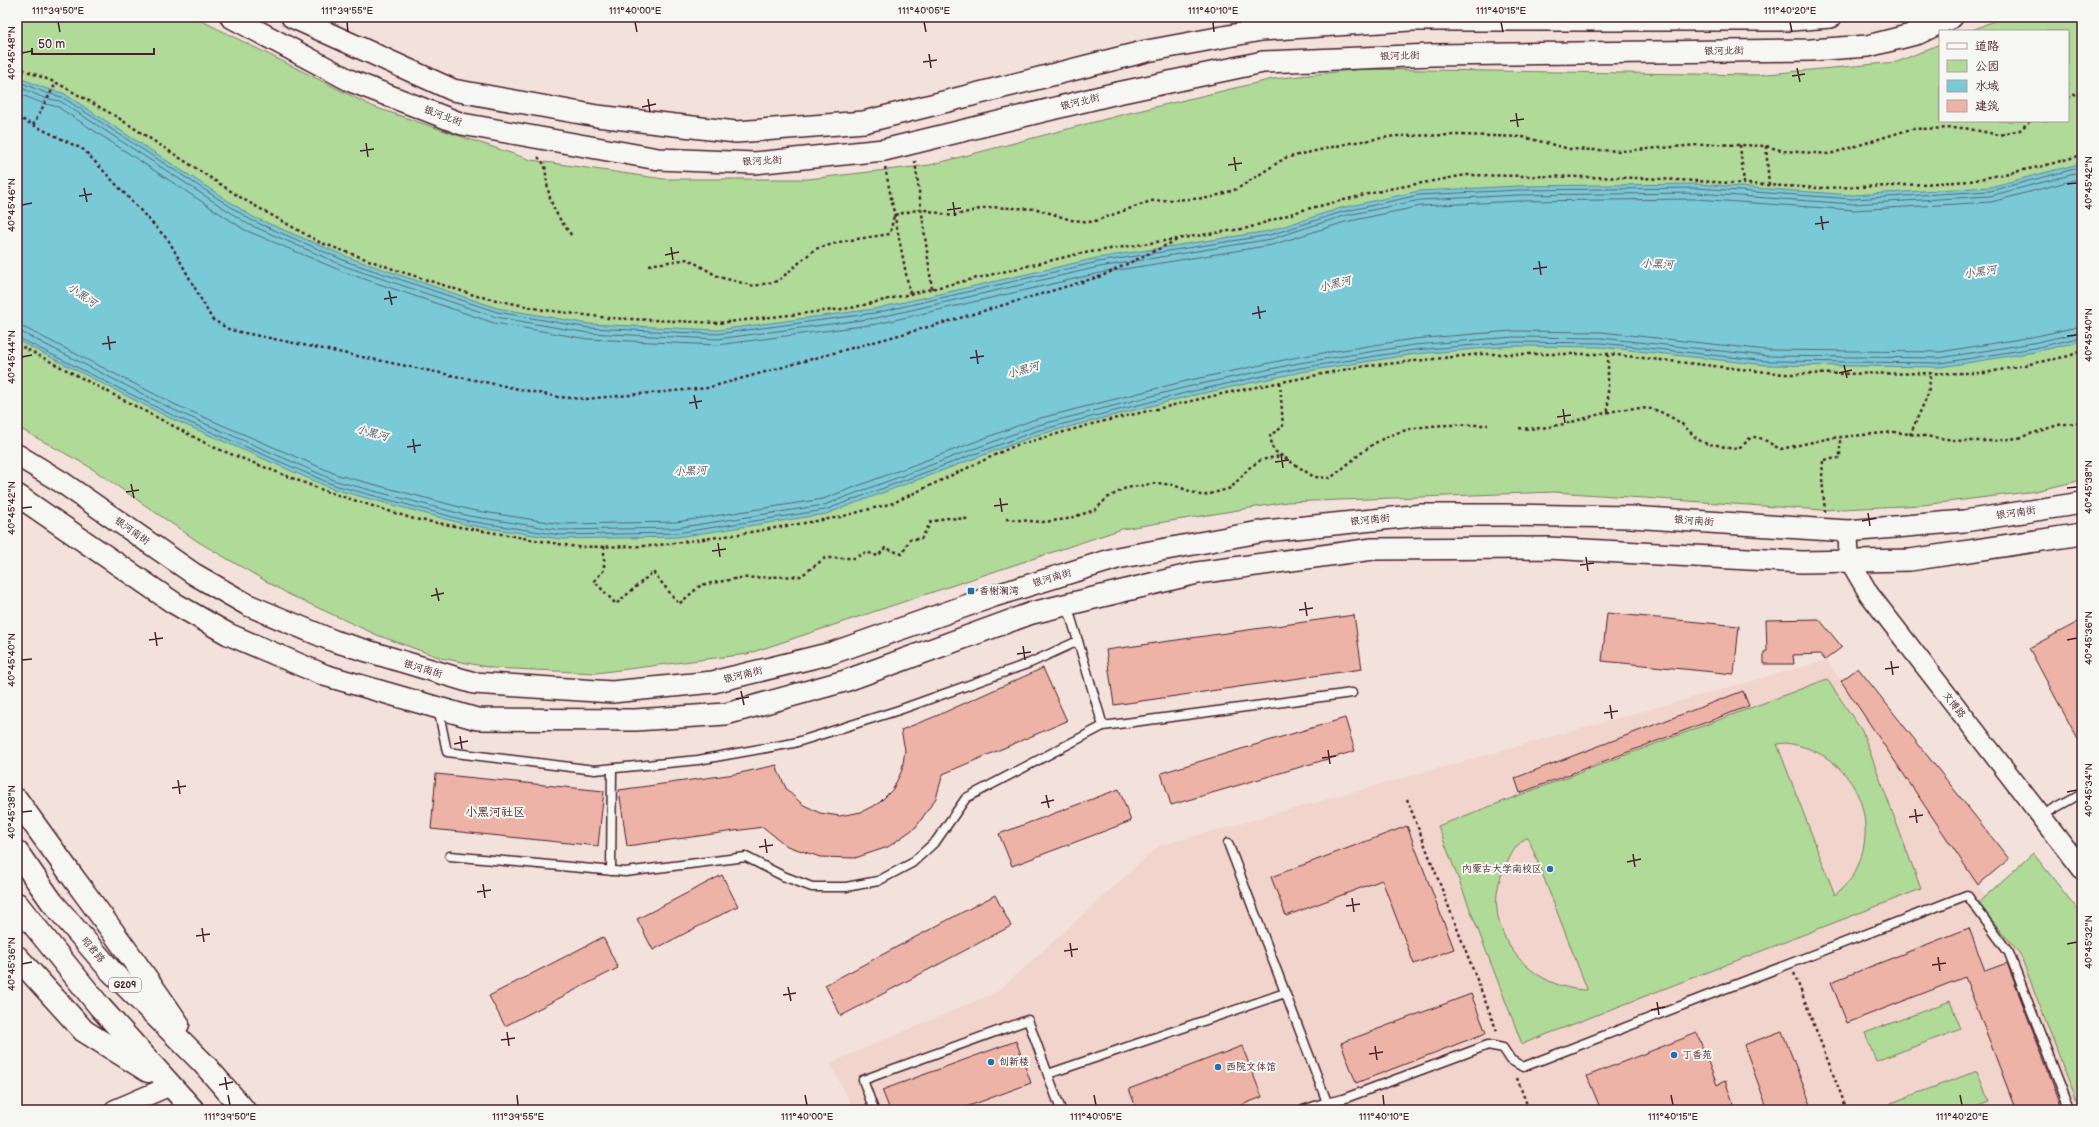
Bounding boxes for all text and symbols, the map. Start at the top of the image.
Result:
text: 111°39'50"E [32,5,85,17]
text: 111°39'55"E [321,5,373,17]
text: 111°40'00"E [609,5,662,17]
text: 111°40'05"E [898,5,951,17]
text: 111°40'10"E [1188,5,1239,17]
text: 111°40'15"E [1476,5,1527,17]
text: 111°40'20"E [1764,5,1817,17]
text: 40°45'48"N [6,26,18,80]
scale bar [32,30,154,56]
legend [1939,30,2069,122]
text: 50 m [38,37,65,52]
text: 道路 [1975,39,1999,54]
street label: 银河北街 [1704,45,1744,57]
street label: 银河北街 [1380,49,1420,63]
text: 公园 [1975,59,1999,74]
text: 水域 [1975,79,1999,94]
street label: 银河北街 [1059,91,1101,113]
text: 建筑 [1975,99,1999,114]
street label: 银河北街 [422,104,464,128]
street label: 银河北街 [742,154,782,168]
text: 40°45'42"N [2083,156,2095,210]
text: 40°45'46"N [6,178,18,232]
water label: 小黑河 [1640,257,1676,271]
water label: 小黑河 [1963,263,1999,281]
water label: 小黑河 [1317,273,1355,295]
water label: 小黑河 [65,280,101,311]
text: 40°45'40"N [2083,308,2095,362]
text: 40°45'44"N [6,330,18,384]
water label: 小黑河 [1005,359,1043,381]
water label: 小黑河 [354,422,392,444]
text: 40°45'38"N [2083,460,2095,514]
water label: 小黑河 [673,464,709,478]
text: 40°45'42"N [6,481,18,535]
street label: 银河南街 [1995,504,2037,522]
street label: 银河南街 [1349,512,1391,528]
street label: 银河南街 [1674,514,1714,528]
street label: 银河南街 [112,515,152,547]
street label: 银河南街 [1031,566,1073,590]
place label: 香榭澜湾 [979,585,1019,597]
marker: 香榭澜湾 [966,586,976,596]
text: 40°45'36"N [2083,611,2095,665]
text: 40°45'40"N [6,633,18,687]
street label: 银河南街 [402,658,444,680]
street label: 银河南街 [722,664,764,686]
street label: 文博路 [1940,689,1968,721]
text: 40°45'34"N [2083,763,2095,817]
text: 40°45'38"N [6,785,18,839]
district label: 小黑河社区 [465,805,525,820]
place label: 内蒙古大学南校区 [1462,863,1542,875]
marker: 内蒙古大学南校区 [1545,864,1555,874]
text: 40°45'32"N [2083,915,2095,969]
street label: 昭君路 [79,935,107,965]
text: 40°45'36"N [6,937,18,991]
road number: G209 [109,978,141,992]
place label: 丁香苑 [1682,1049,1712,1061]
marker: 丁香苑 [1669,1050,1679,1060]
place label: 创新楼 [999,1056,1029,1068]
marker: 创新楼 [986,1057,996,1067]
place label: 西院文体馆 [1226,1061,1276,1073]
marker: 西院文体馆 [1213,1062,1223,1072]
text: 111°39'50"E [204,1111,257,1123]
text: 111°39'55"E [492,1111,544,1123]
text: 111°40'00"E [781,1111,834,1123]
text: 111°40'05"E [1070,1111,1123,1123]
text: 111°40'10"E [1359,1111,1410,1123]
text: 111°40'15"E [1648,1111,1699,1123]
text: 111°40'20"E [1936,1111,1989,1123]

